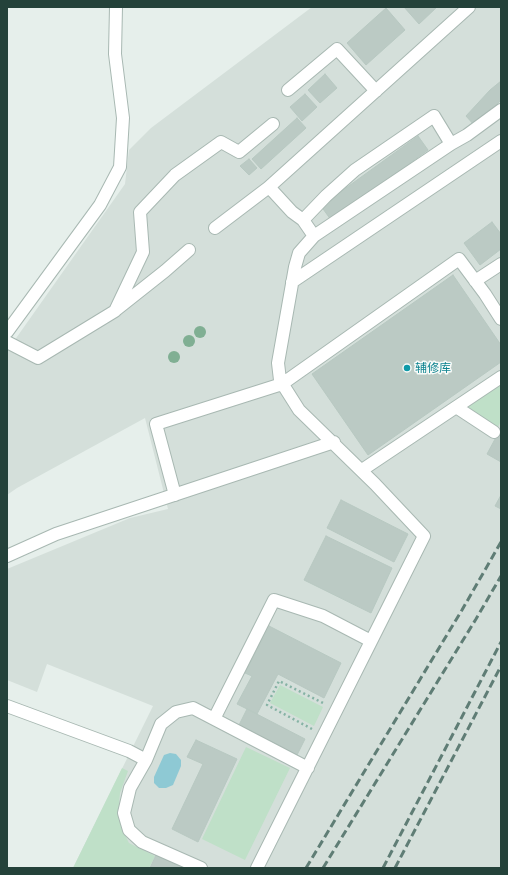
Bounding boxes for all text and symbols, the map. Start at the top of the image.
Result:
place label: 辅修库 [415,361,451,375]
marker: 辅修库 [402,363,412,373]

